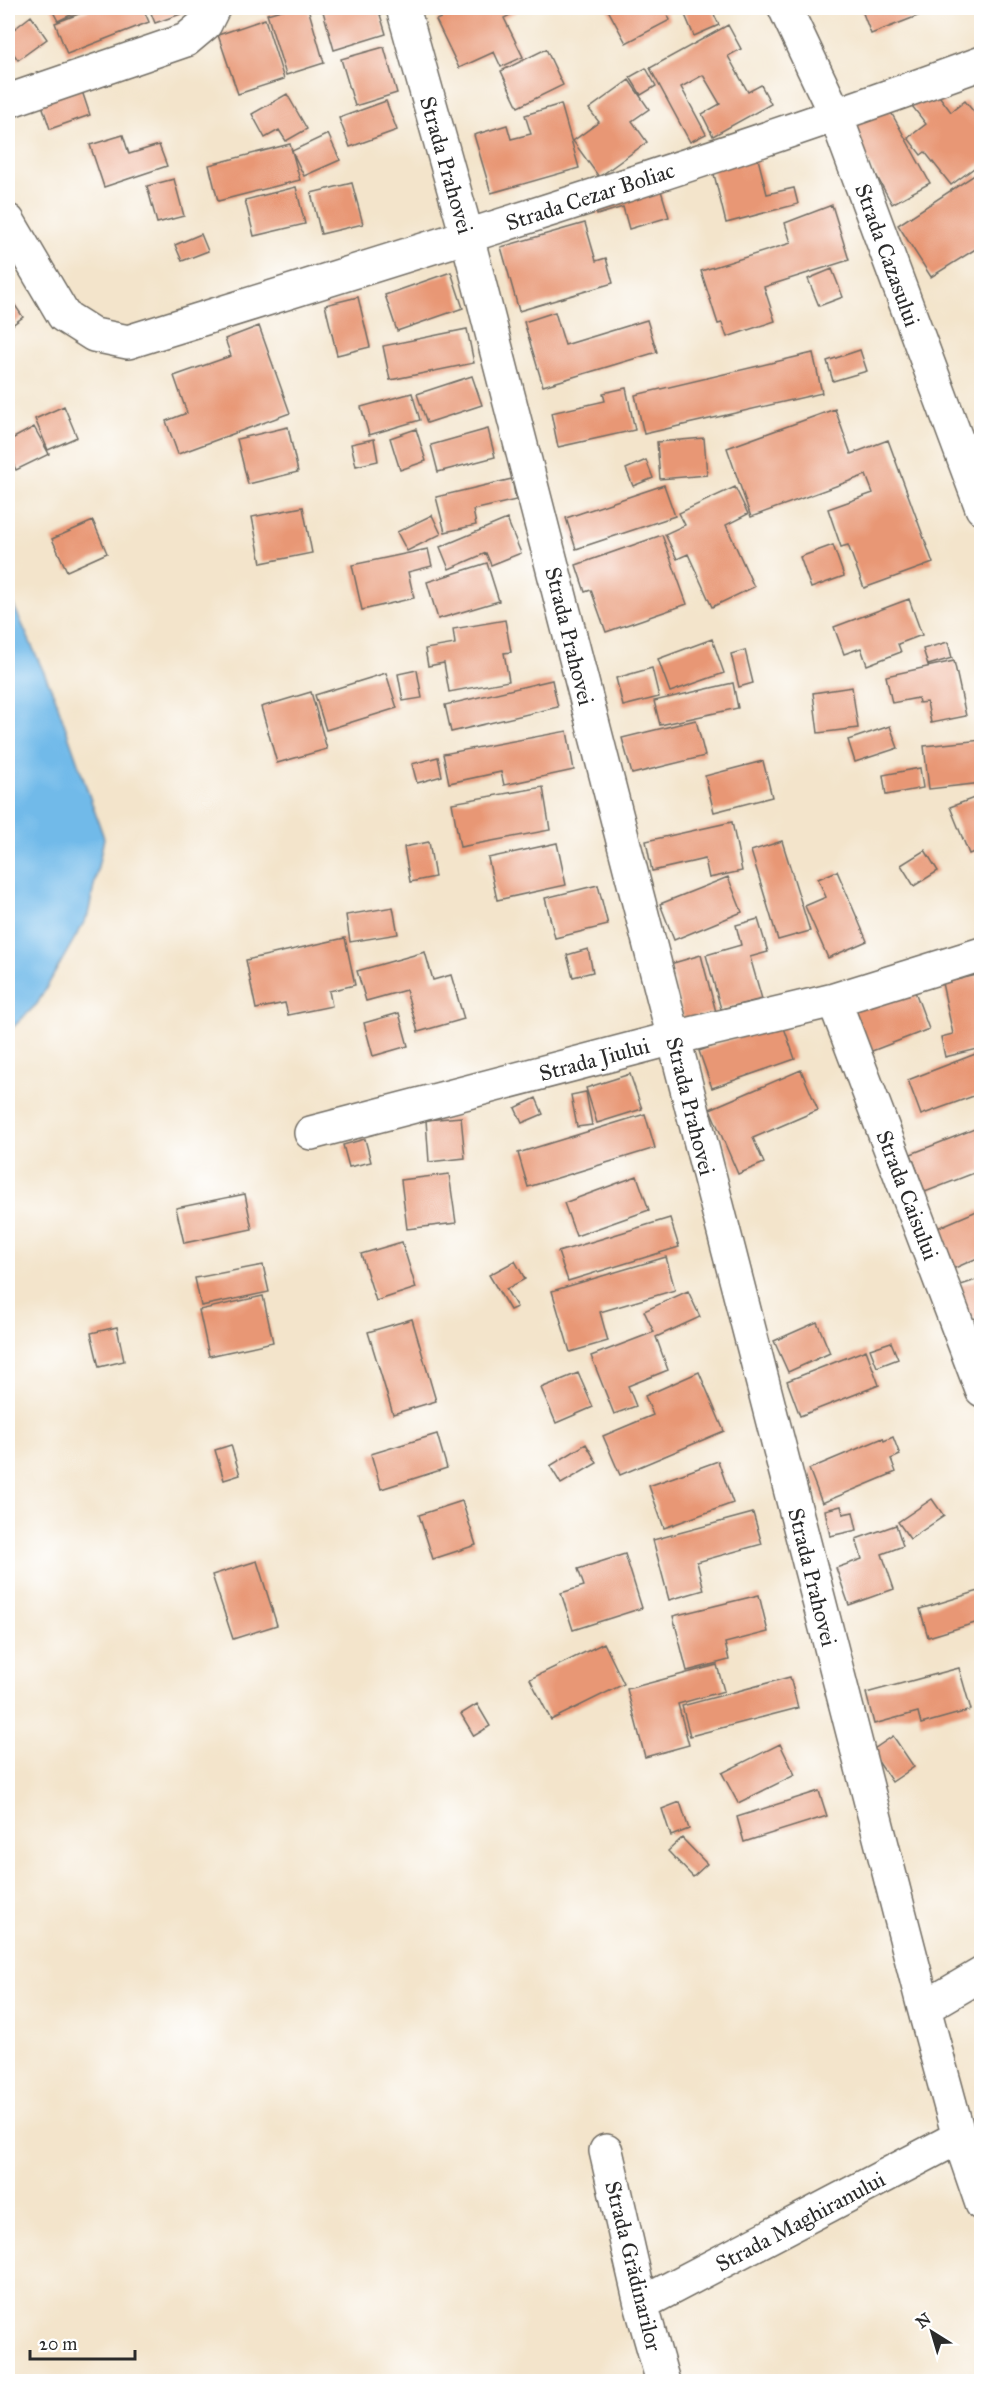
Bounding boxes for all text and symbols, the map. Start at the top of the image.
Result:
street label: Strada Prahovei [414,93,479,237]
street label: Strada Cezar Boliac [502,156,678,237]
street label: Strada Cazasului [849,180,926,330]
street label: Strada Prahovei [539,564,600,708]
street label: Strada Jiului [536,1032,652,1087]
street label: Strada Prahovei [660,1034,721,1178]
street label: Strada Caisului [870,1127,945,1264]
street label: Strada Prahovei [782,1505,843,1649]
street label: Strada Maghiranului [711,2165,890,2278]
street label: Strada Grădinarilor [599,2178,668,2355]
north arrow [902,2302,962,2362]
text: N [912,2308,935,2332]
scale bar [30,2323,135,2361]
text: 20 m [39,2333,77,2355]

